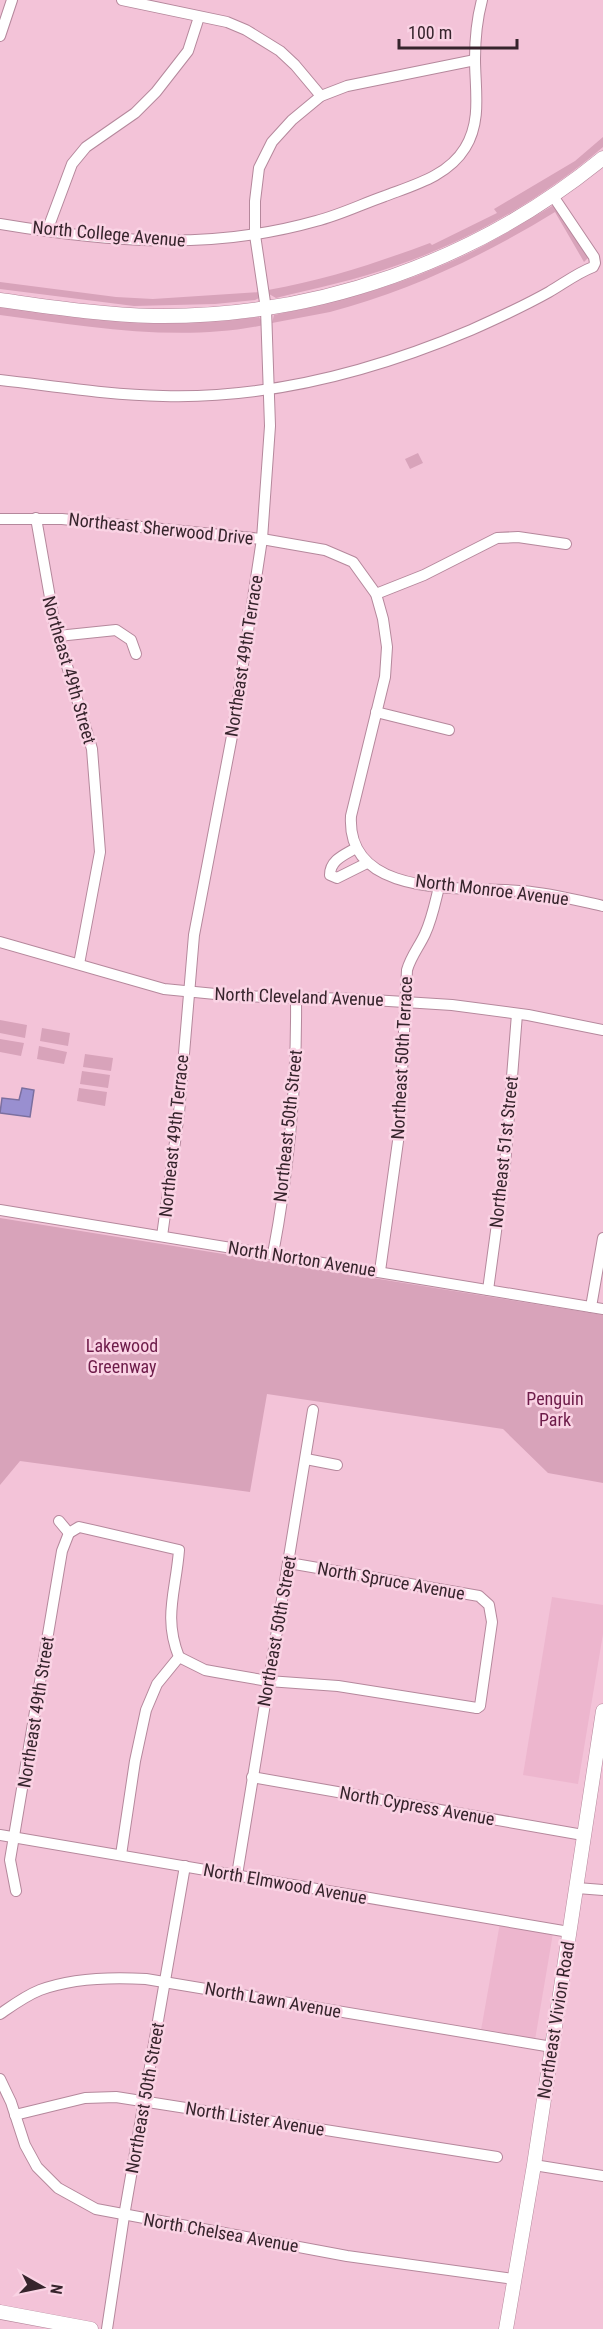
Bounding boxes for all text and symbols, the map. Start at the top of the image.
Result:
scale bar [399,12,518,50]
text: 100 m [408,22,452,43]
street label: North College Avenue [32,216,186,251]
street label: Northeast Sherwood Drive [68,508,254,549]
street label: Northeast 49th Terrace [220,574,267,738]
street label: Northeast 49th Street [38,593,101,746]
street label: North Monroe Avenue [414,870,570,909]
street label: Northeast 50th Terrace [387,976,416,1140]
street label: North Cleveland Avenue [214,983,384,1010]
street label: Northeast 50th Street [269,1049,306,1203]
street label: Northeast 49th Terrace [155,1054,192,1218]
street label: Northeast 51st Street [485,1075,522,1229]
street label: North Norton Avenue [227,1236,377,1281]
park label: Lakewood Greenway [86,1335,158,1377]
park label: Penguin Park [526,1388,584,1430]
street label: Northeast 50th Street [253,1554,300,1708]
street label: North Spruce Avenue [316,1557,466,1604]
street label: Northeast 49th Street [13,1635,58,1789]
street label: North Cypress Avenue [338,1782,496,1829]
street label: North Elmwood Avenue [202,1859,368,1908]
street label: Northeast Vivion Road [533,1940,578,2100]
street label: North Lawn Avenue [203,1977,343,2022]
street label: Northeast 50th Street [121,2021,168,2175]
street label: North Lister Avenue [184,2097,326,2140]
street label: North Chelsea Avenue [142,2209,300,2256]
north arrow [12,2257,72,2317]
text: N [46,2283,66,2296]

